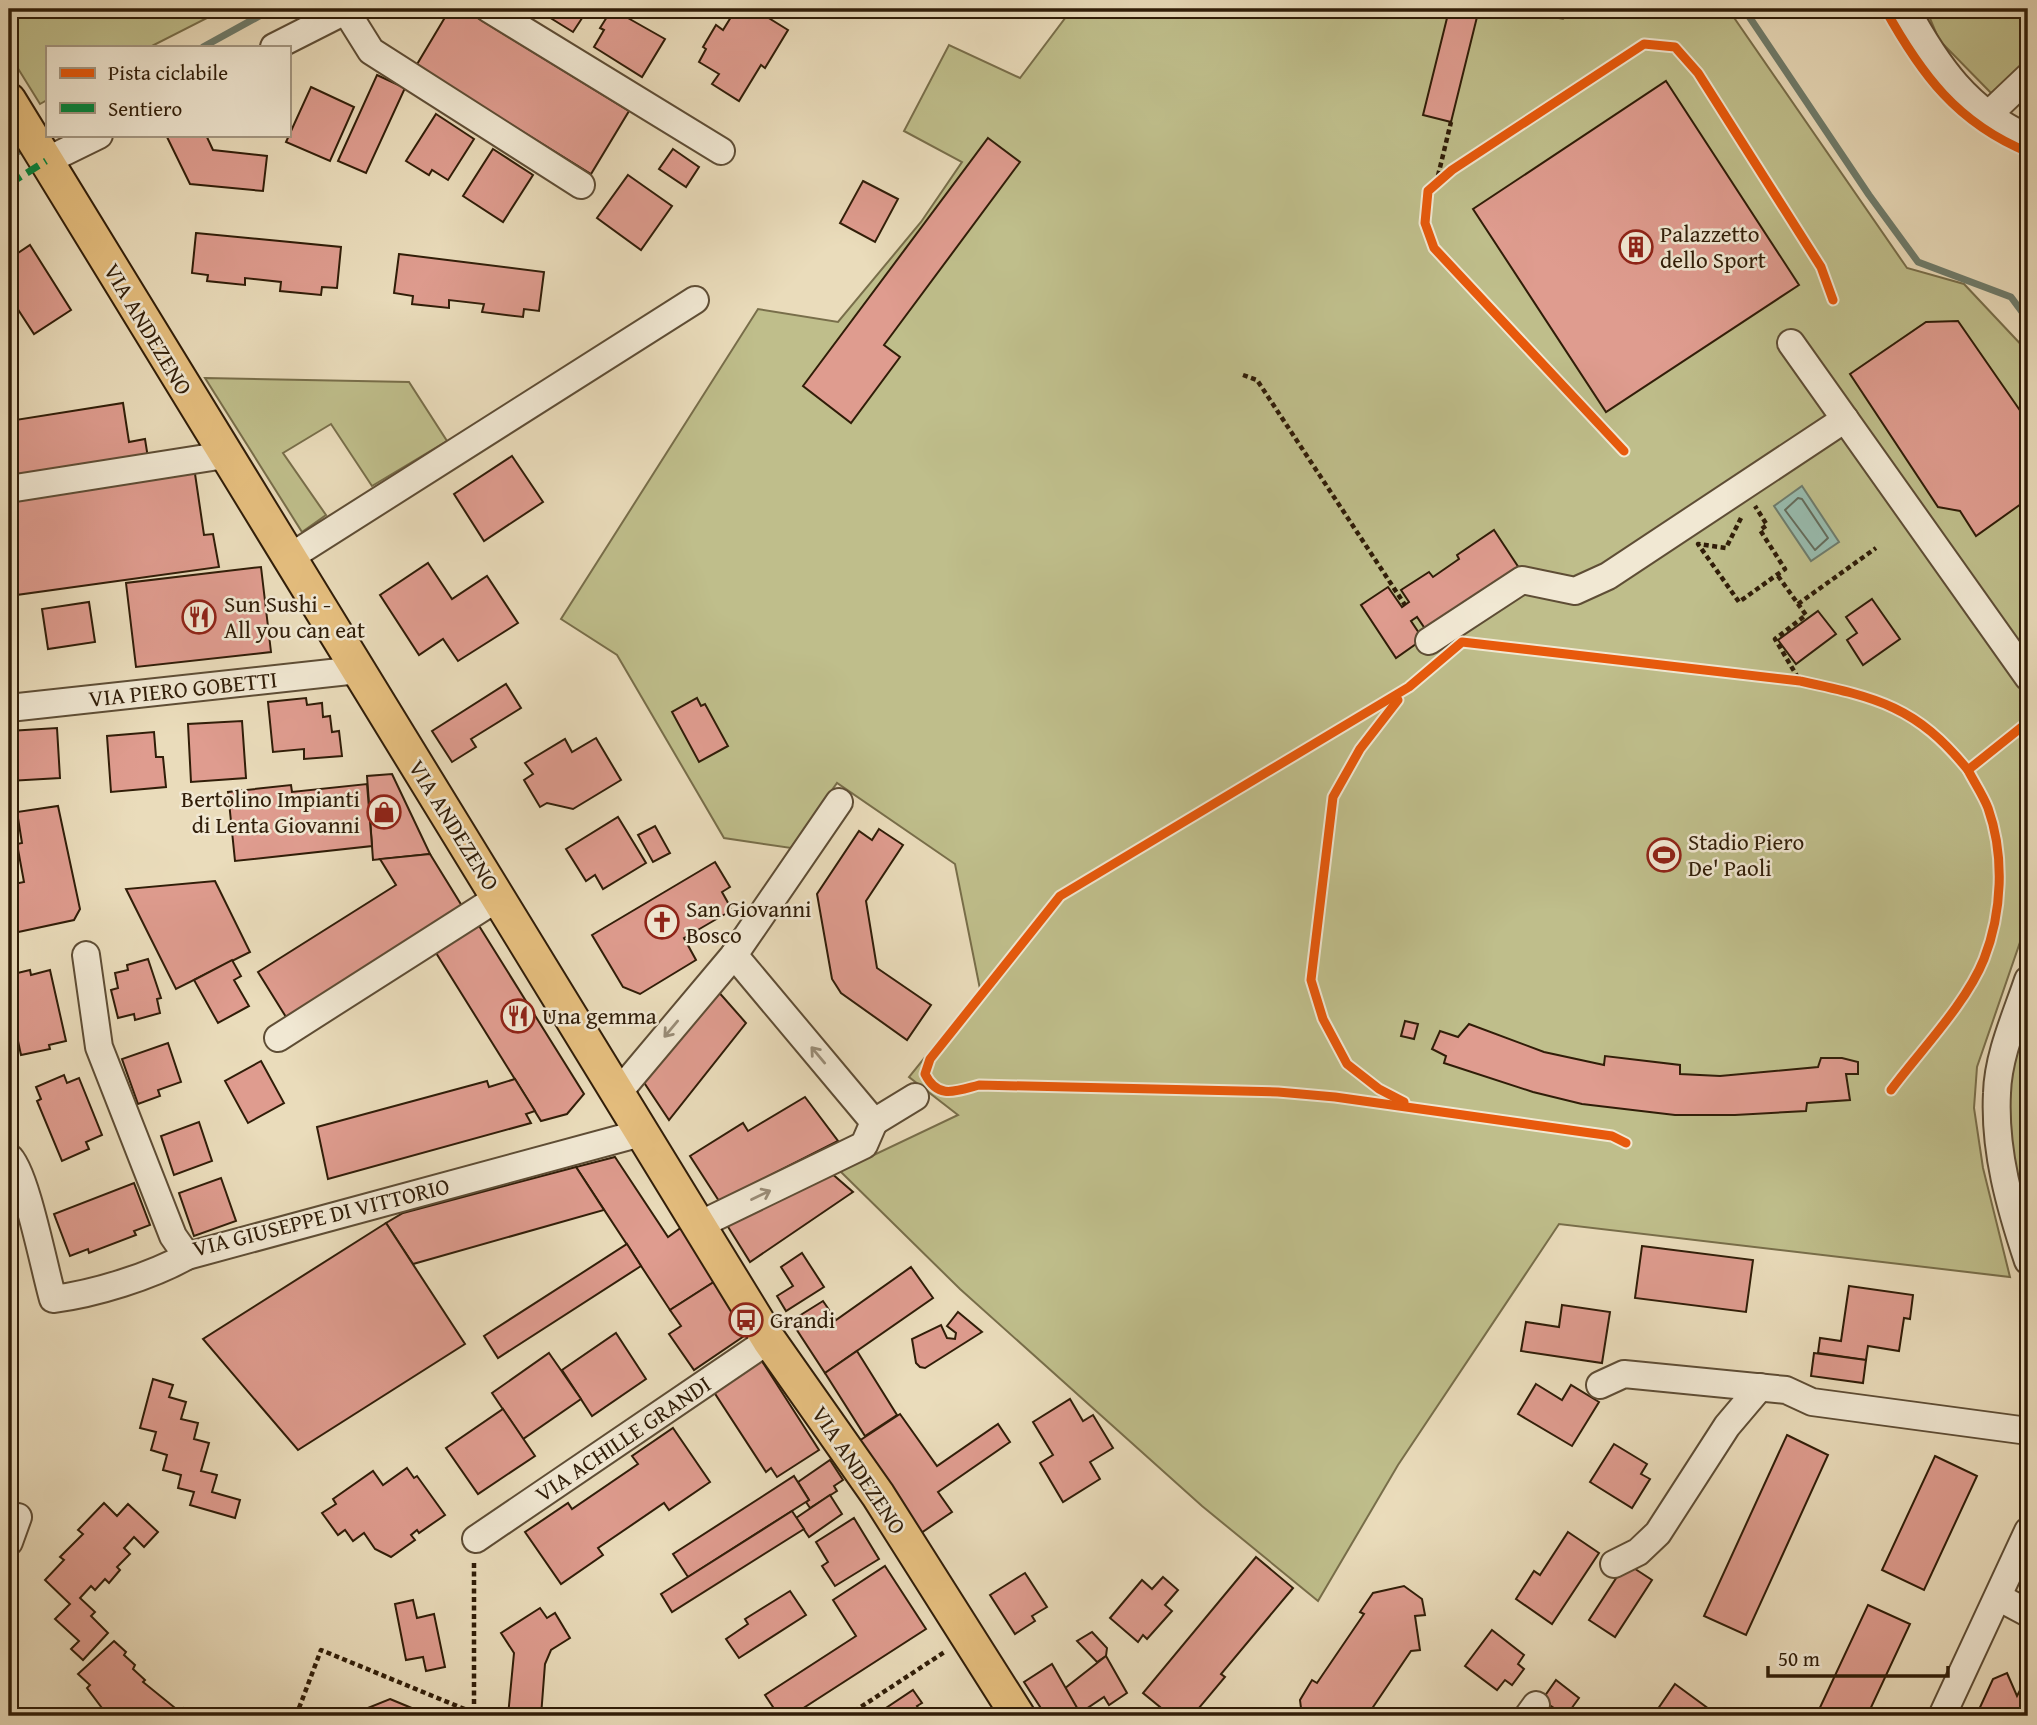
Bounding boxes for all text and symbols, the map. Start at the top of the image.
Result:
legend [46,46,290,136]
text: Pista ciclabile [108,57,228,88]
text: Sentiero [108,93,182,124]
place label: Palazzetto dello Sport [1660,217,1766,276]
building icon: Palazzetto dello Sport [1617,228,1655,266]
street label: VIA ANDEZENO [96,257,201,401]
place label: Sun Sushi - All you can eat [224,587,365,646]
restaurant icon: Sun Sushi - All you can eat [180,598,218,636]
street label: VIA PIERO GOBETTI [87,662,279,715]
street label: VIA ANDEZENO [401,753,508,896]
place label: Bertolino Impianti di Lenta Giovanni [181,782,360,841]
shop icon: Bertolino Impianti di Lenta Giovanni [365,793,403,831]
place label: Stadio Piero De' Paoli [1688,825,1804,884]
sports icon: Stadio Piero De' Paoli [1645,836,1683,874]
place label: San Giovanni Bosco [686,892,812,951]
church icon: San Giovanni Bosco [643,903,681,941]
restaurant icon: Una gemma [499,997,537,1035]
place label: Una gemma [542,999,657,1032]
one-way arrow [664,1020,679,1038]
one-way arrow [810,1047,826,1065]
street label: VIA GIUSEPPE DI VITTORIO [189,1169,453,1264]
one-way arrow [750,1188,771,1201]
bus stop icon: Grandi [727,1301,765,1339]
place label: Grandi [770,1303,835,1336]
street label: VIA ACHILLE GRANDI [528,1367,717,1510]
street label: VIA ANDEZENO [804,1399,915,1541]
scale bar [1768,1634,1948,1678]
text: 50 m [1778,1643,1820,1674]

